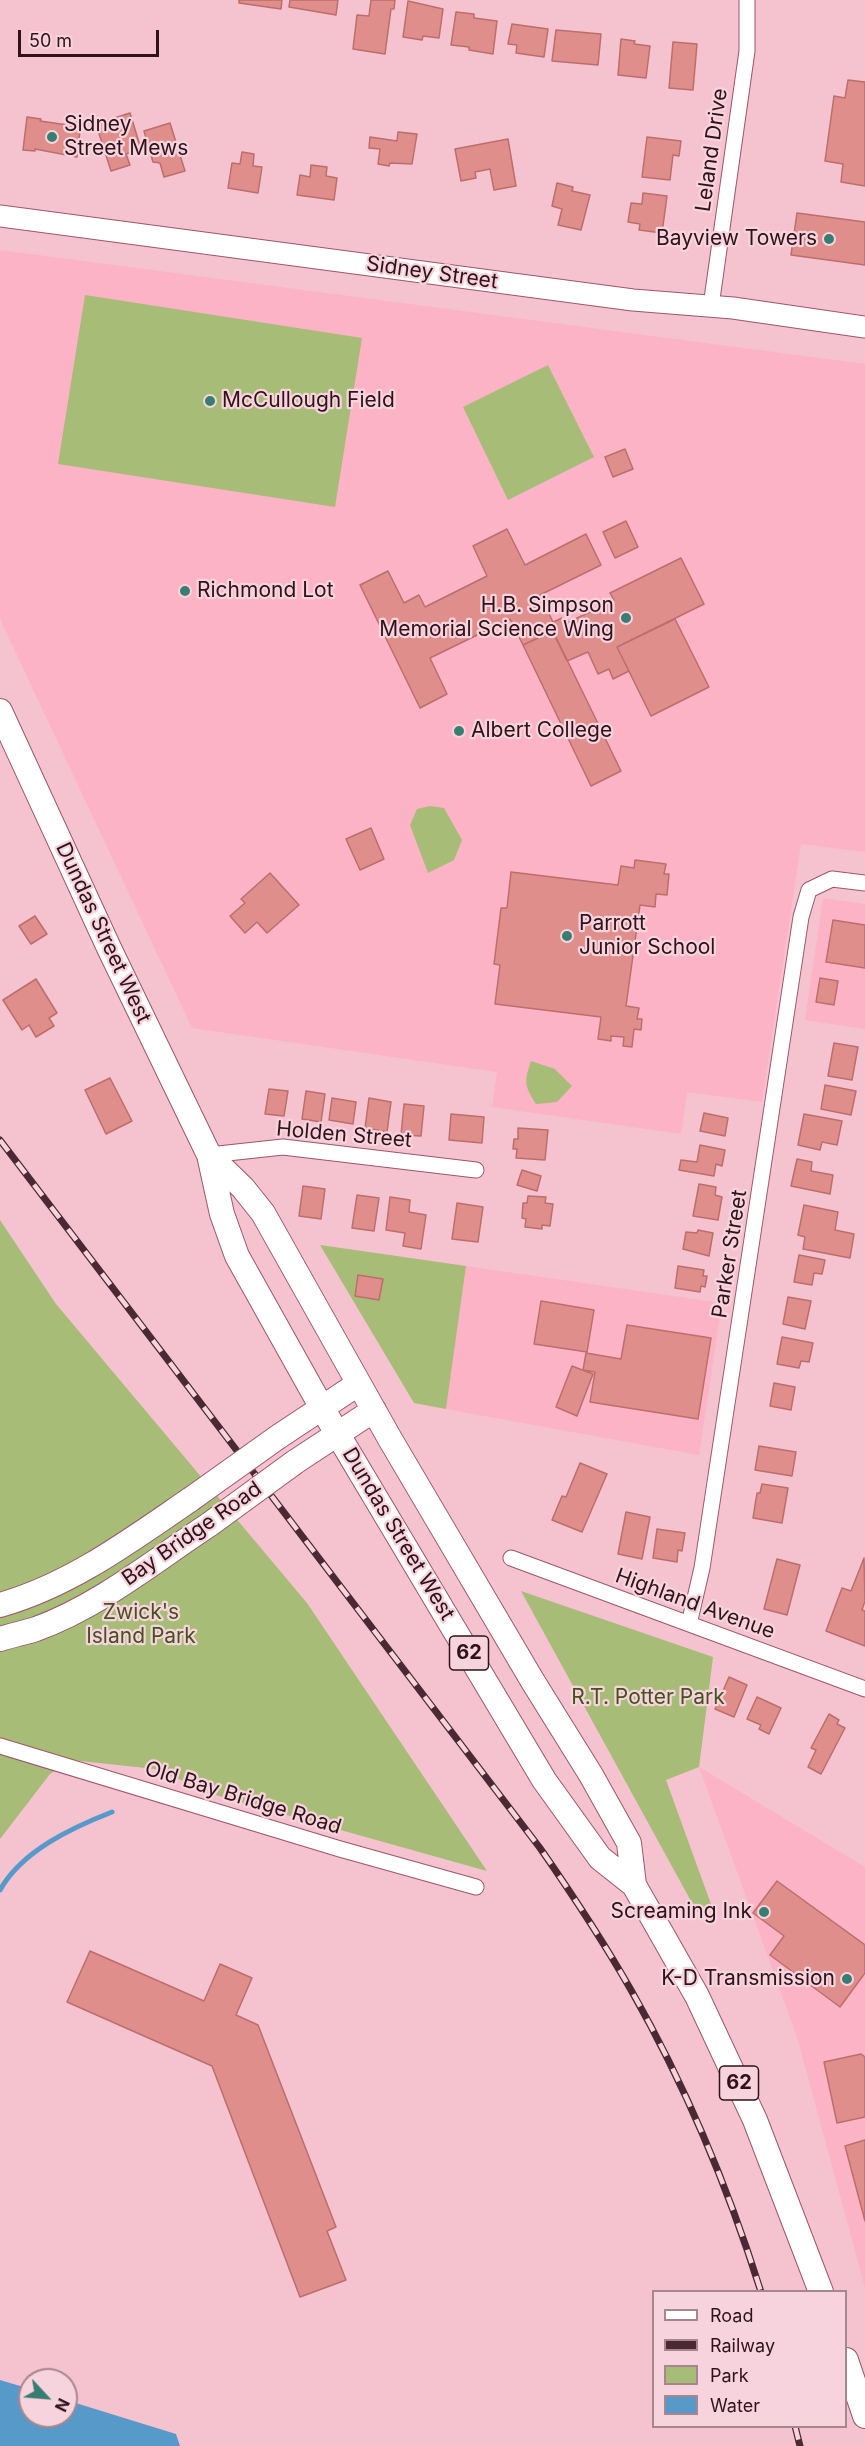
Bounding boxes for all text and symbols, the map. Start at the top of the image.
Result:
scale bar [21,18,162,56]
text: 50 m [29,30,72,51]
street label: Leland Drive [691,87,733,213]
place label: Sidney Street Mews [64,112,188,162]
marker: Sidney Street Mews [45,130,59,144]
place label: Bayview Towers [656,226,817,252]
marker: Bayview Towers [822,232,836,246]
street label: Sidney Street [365,251,499,295]
place label: McCullough Field [222,388,395,414]
marker: McCullough Field [203,394,217,408]
place label: Richmond Lot [197,578,334,604]
marker: Richmond Lot [178,584,192,598]
place label: H.B. Simpson Memorial Science Wing [379,593,614,643]
marker: H.B. Simpson Memorial Science Wing [619,611,633,625]
place label: Albert College [471,718,612,744]
marker: Albert College [452,724,466,738]
street label: Dundas Street West [50,839,156,1027]
place label: Parrott Junior School [579,911,715,961]
marker: Parrott Junior School [560,929,574,943]
street label: Holden Street [275,1117,413,1153]
street label: Parker Street [707,1188,753,1320]
street label: Dundas Street West [337,1443,459,1625]
street label: Bay Bridge Road [117,1476,267,1592]
street label: Highland Avenue [612,1563,778,1645]
park label: Zwick's Island Park [86,1600,196,1650]
road number: 62 [450,1636,488,1670]
park label: R.T. Potter Park [571,1685,725,1711]
street label: Old Bay Bridge Road [142,1756,344,1840]
place label: Screaming Ink [610,1899,752,1925]
marker: Screaming Ink [757,1905,771,1919]
place label: K-D Transmission [661,1966,835,1992]
marker: K-D Transmission [840,1972,854,1986]
road number: 62 [720,2066,758,2100]
legend [652,2290,847,2428]
text: Road [710,2305,753,2326]
text: Railway [710,2335,775,2356]
text: Park [710,2365,749,2386]
north arrow [18,2368,78,2428]
text: N [51,2395,74,2415]
text: Water [710,2395,760,2416]

